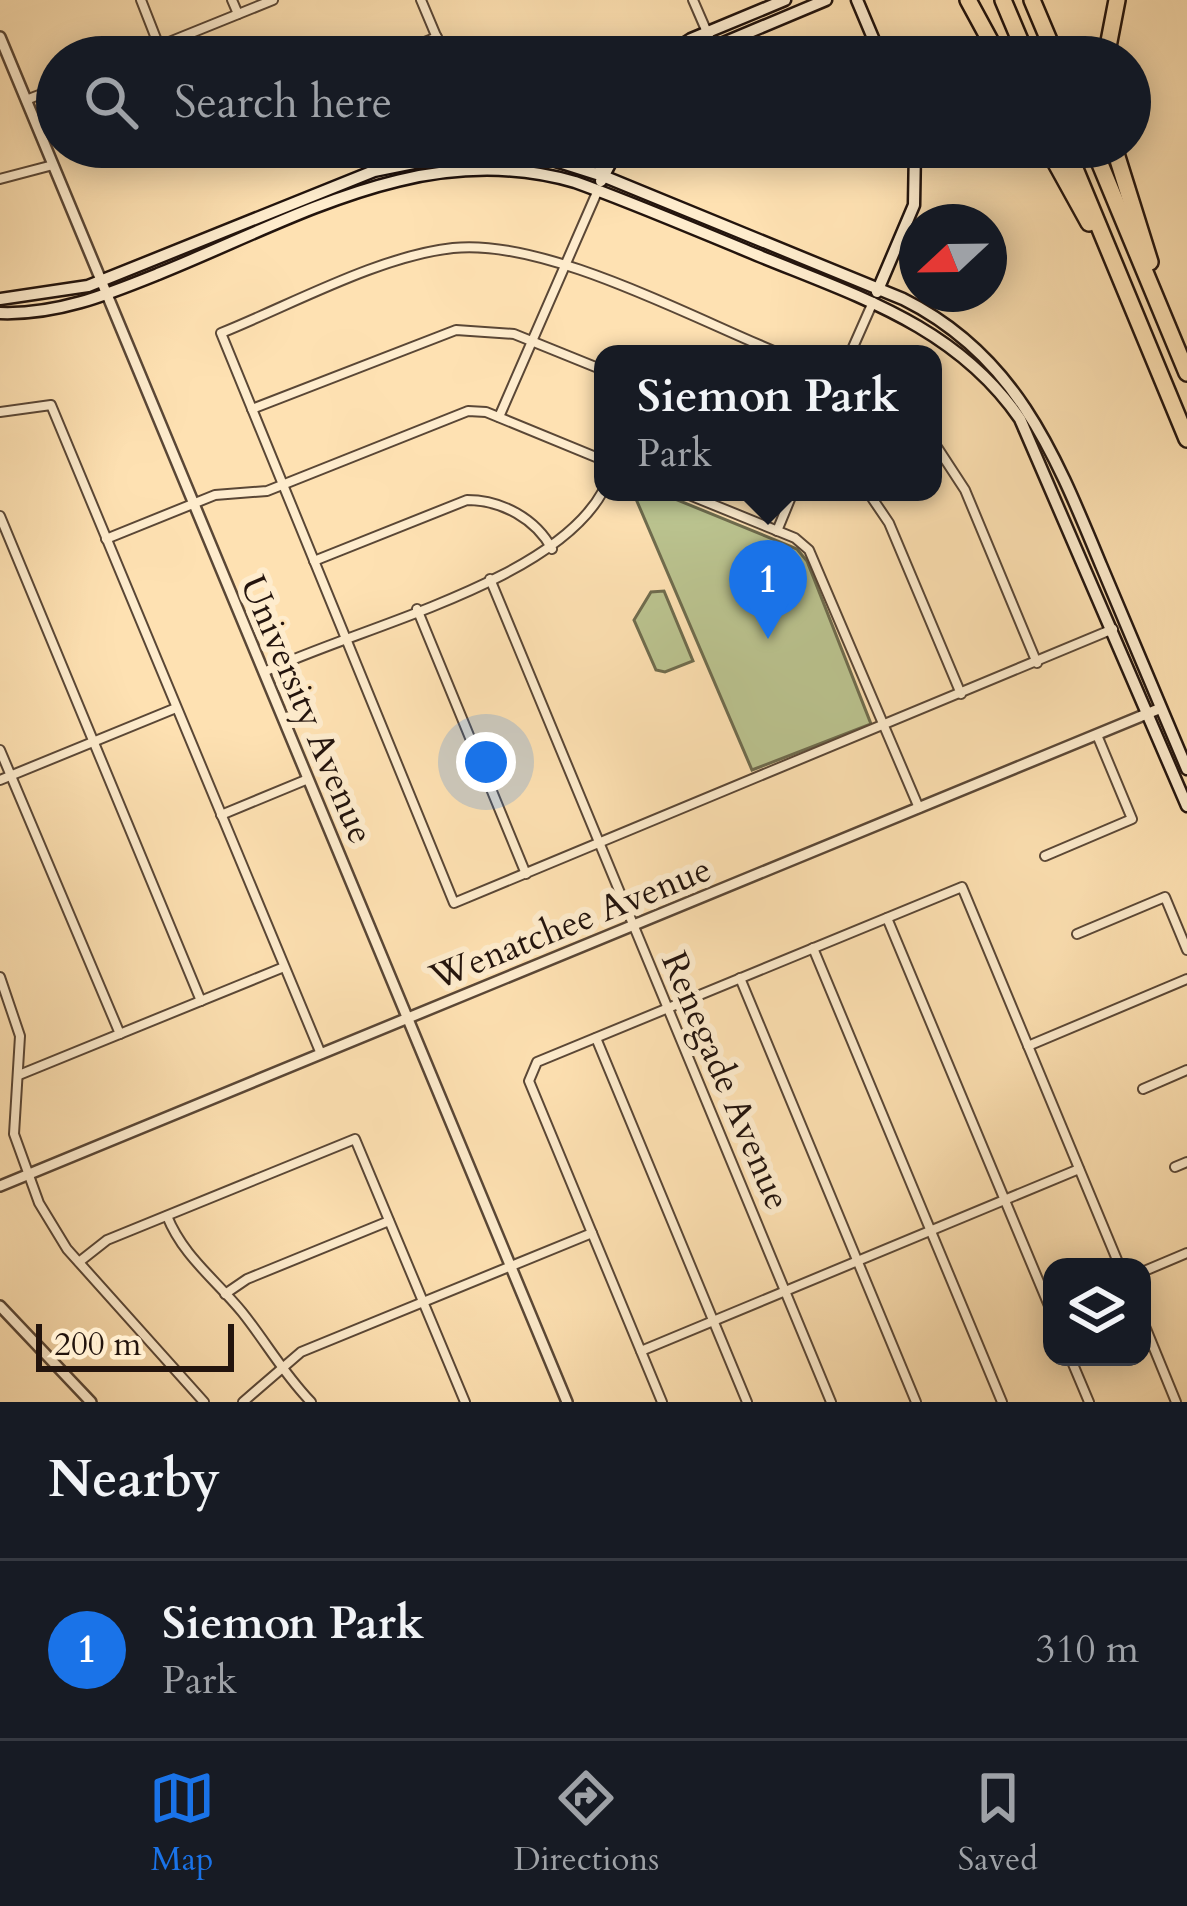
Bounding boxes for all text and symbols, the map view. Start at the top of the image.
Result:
search box [36,36,1151,168]
icon: search [78,69,144,135]
text: Search here [174,72,392,133]
north arrow [899,204,1007,312]
popup [594,345,942,501]
text: Siemon Park [637,366,899,427]
text: Park [637,427,712,480]
pin: 1 [729,540,807,639]
street label: University Avenue [228,568,385,851]
your location [456,732,516,792]
street label: Wenatchee Avenue [422,845,718,1002]
street label: Renegade Avenue [649,944,802,1217]
map controls [1043,1258,1151,1366]
button: layers [1043,1258,1151,1366]
scale bar [36,1318,234,1371]
text: 200 m [54,1322,141,1367]
text: Nearby [48,1445,220,1515]
text: Siemon Park [162,1593,424,1654]
text: 1 [77,1623,97,1676]
text: 310 m [1036,1623,1139,1676]
text: Park [162,1654,237,1707]
tab: Map [149,1765,215,1882]
tab: Directions [514,1765,659,1882]
tab: Saved [958,1765,1038,1882]

